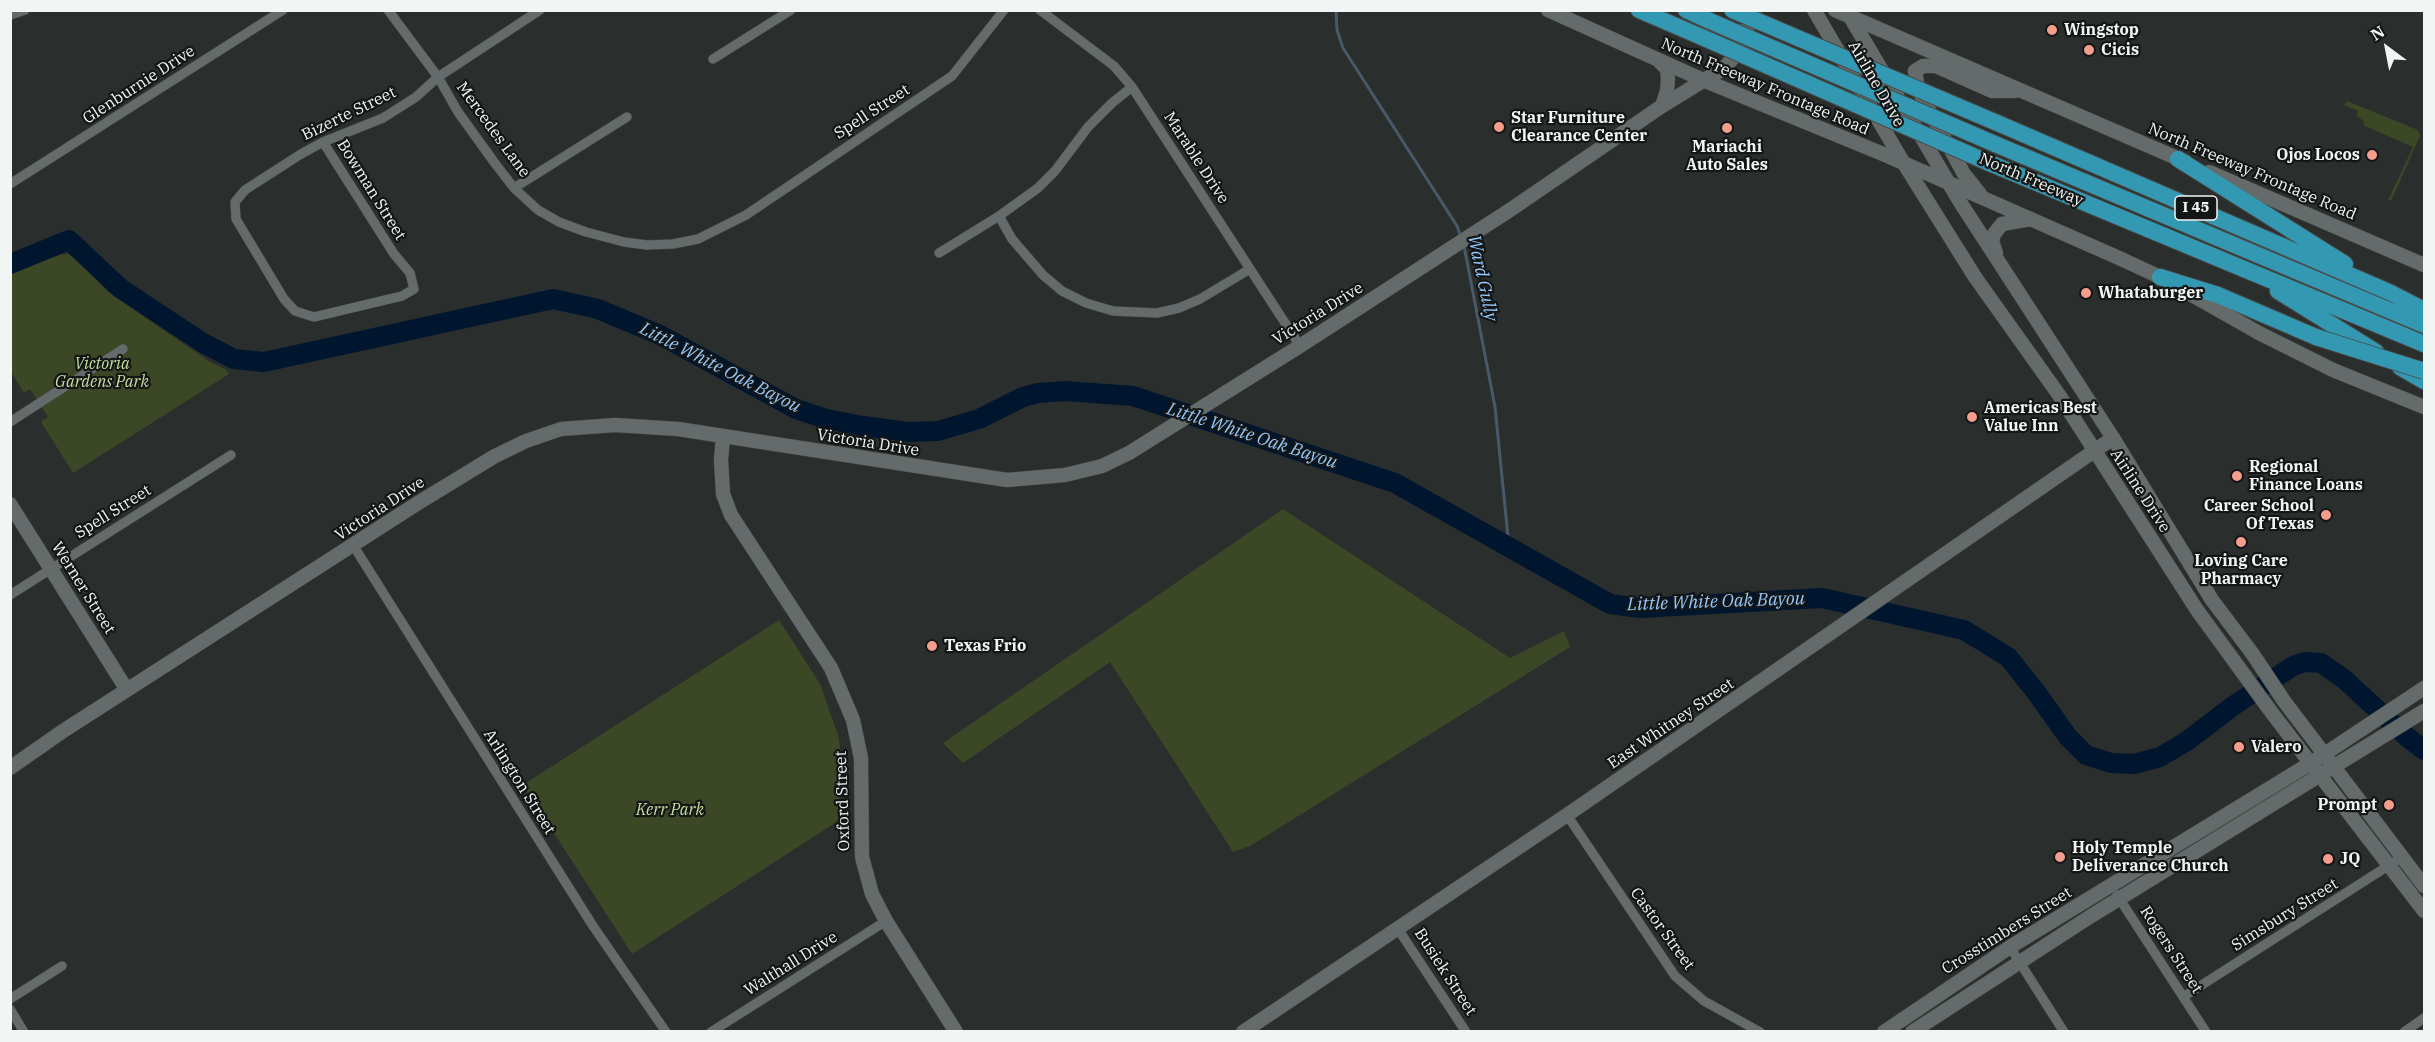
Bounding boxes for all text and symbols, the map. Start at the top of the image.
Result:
north arrow [2357,18,2417,78]
place label: Wingstop [2064,20,2139,40]
text: N [2367,21,2388,45]
marker: Wingstop [2045,23,2059,37]
street label: North Freeway Frontage Road [1658,34,1872,140]
street label: Airline Drive [1844,38,1908,130]
place label: Cicis [2101,40,2139,60]
street label: Glenburnie Drive [79,42,199,128]
marker: Cicis [2082,43,2096,57]
street label: Mercedes Lane [452,79,534,181]
street label: Spell Street [831,80,913,144]
street label: Bizerte Street [299,83,399,145]
place label: Star Furniture Clearance Center [1511,108,1647,146]
street label: Marable Drive [1159,109,1233,207]
street label: North Freeway Frontage Road [2145,119,2359,225]
marker: Star Furniture Clearance Center [1492,120,1506,134]
marker: Mariachi Auto Sales [1720,121,1734,135]
street label: Bowman Street [332,136,410,244]
place label: Mariachi Auto Sales [1686,137,1768,175]
place label: Ojos Locos [2276,145,2360,165]
marker: Ojos Locos [2365,148,2379,162]
street label: North Freeway [1976,149,2086,211]
road number: I 45 [2175,196,2217,220]
water label: Ward Gully [1462,233,1502,323]
street label: Victoria Drive [1269,279,1367,349]
place label: Whataburger [2098,283,2203,303]
marker: Whataburger [2079,286,2093,300]
water label: Little White Oak Bayou [636,318,804,418]
park label: Victoria Gardens Park [55,354,149,392]
water label: Little White Oak Bayou [1164,398,1340,474]
place label: Americas Best Value Inn [1984,398,2097,436]
marker: Americas Best Value Inn [1965,410,1979,424]
street label: Victoria Drive [816,425,920,461]
street label: Airline Drive [2106,446,2174,536]
place label: Regional Finance Loans [2249,457,2363,495]
marker: Regional Finance Loans [2230,469,2244,483]
street label: Victoria Drive [331,473,429,545]
street label: Spell Street [71,481,155,543]
place label: Career School Of Texas [2204,496,2314,534]
marker: Career School Of Texas [2319,508,2333,522]
marker: Loving Care Pharmacy [2234,535,2248,549]
street label: Werner Street [47,538,119,638]
place label: Loving Care Pharmacy [2194,551,2288,589]
water label: Little White Oak Bayou [1627,588,1805,616]
place label: Texas Frio [944,636,1026,656]
marker: Texas Frio [925,639,939,653]
street label: East Whitney Street [1604,675,1738,773]
street label: Arlington Street [479,726,559,838]
place label: Valero [2251,737,2302,757]
marker: Valero [2232,740,2246,754]
street label: Oxford Street [832,751,854,851]
place label: Prompt [2317,795,2377,815]
marker: Prompt [2382,798,2396,812]
park label: Kerr Park [636,800,704,820]
place label: Holy Temple Deliverance Church [2072,838,2229,876]
place label: JQ [2340,849,2360,869]
marker: Holy Temple Deliverance Church [2053,850,2067,864]
marker: JQ [2321,852,2335,866]
street label: Simsbury Street [2228,875,2342,955]
street label: Crosstimbers Street [1939,883,2075,979]
street label: Castor Street [1626,884,1698,974]
street label: Rogers Street [2136,903,2206,997]
street label: Busiek Street [1410,925,1480,1019]
street label: Walthall Drive [741,928,841,1000]

